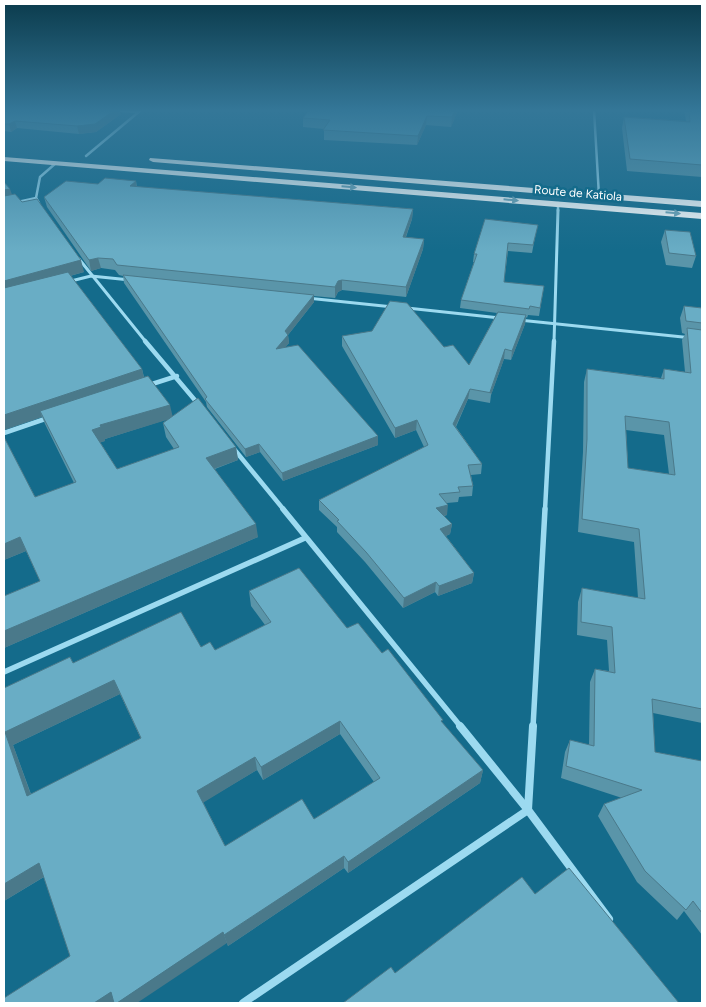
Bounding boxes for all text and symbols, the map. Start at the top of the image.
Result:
street label: Route de Katiola [533,182,623,204]
one-way arrow [341,183,357,191]
one-way arrow [503,196,519,204]
one-way arrow [665,209,681,217]

